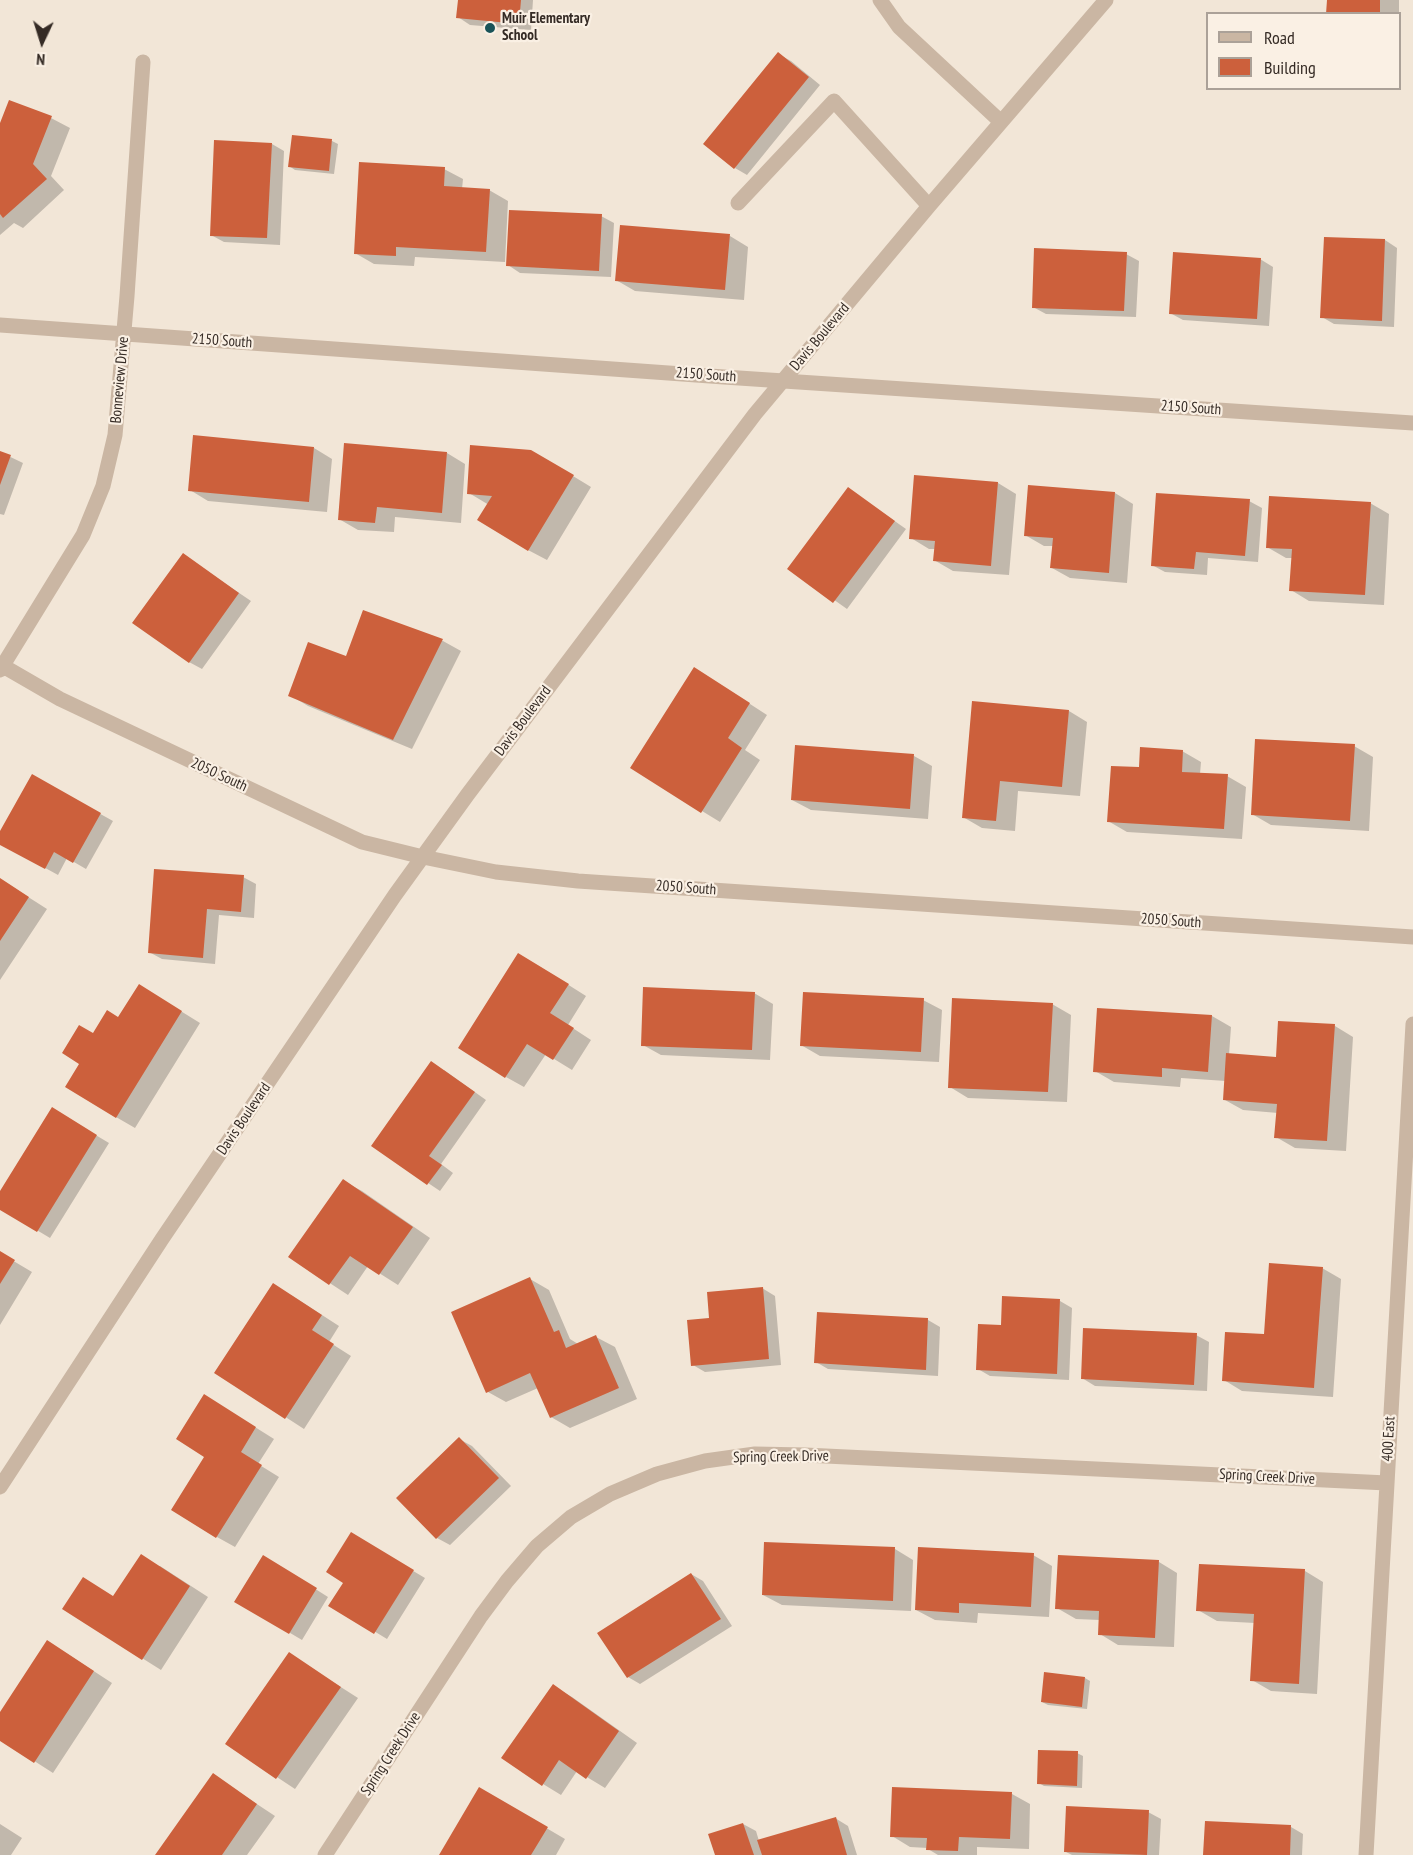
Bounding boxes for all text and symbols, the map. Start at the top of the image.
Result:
place label: Muir Elementary School [502,10,590,45]
north arrow [12,12,72,72]
legend [1206,12,1401,90]
marker: Muir Elementary School [483,21,497,35]
text: Road [1264,26,1295,49]
text: N [36,50,46,70]
text: Building [1264,56,1316,79]
street label: Davis Boulevard [786,299,854,375]
street label: 2150 South [191,330,253,352]
street label: Bonneview Drive [107,336,133,424]
street label: 2150 South [675,364,737,386]
street label: 2150 South [1160,397,1222,419]
street label: Davis Boulevard [491,682,555,760]
street label: 2050 South [188,754,250,796]
street label: 2050 South [655,877,717,899]
street label: 2050 South [1140,910,1202,932]
street label: Davis Boulevard [213,1080,275,1158]
street label: 400 East [1379,1416,1399,1462]
street label: Spring Creek Drive [733,1447,829,1467]
street label: Spring Creek Drive [1219,1466,1315,1488]
street label: Spring Creek Drive [357,1709,425,1799]

